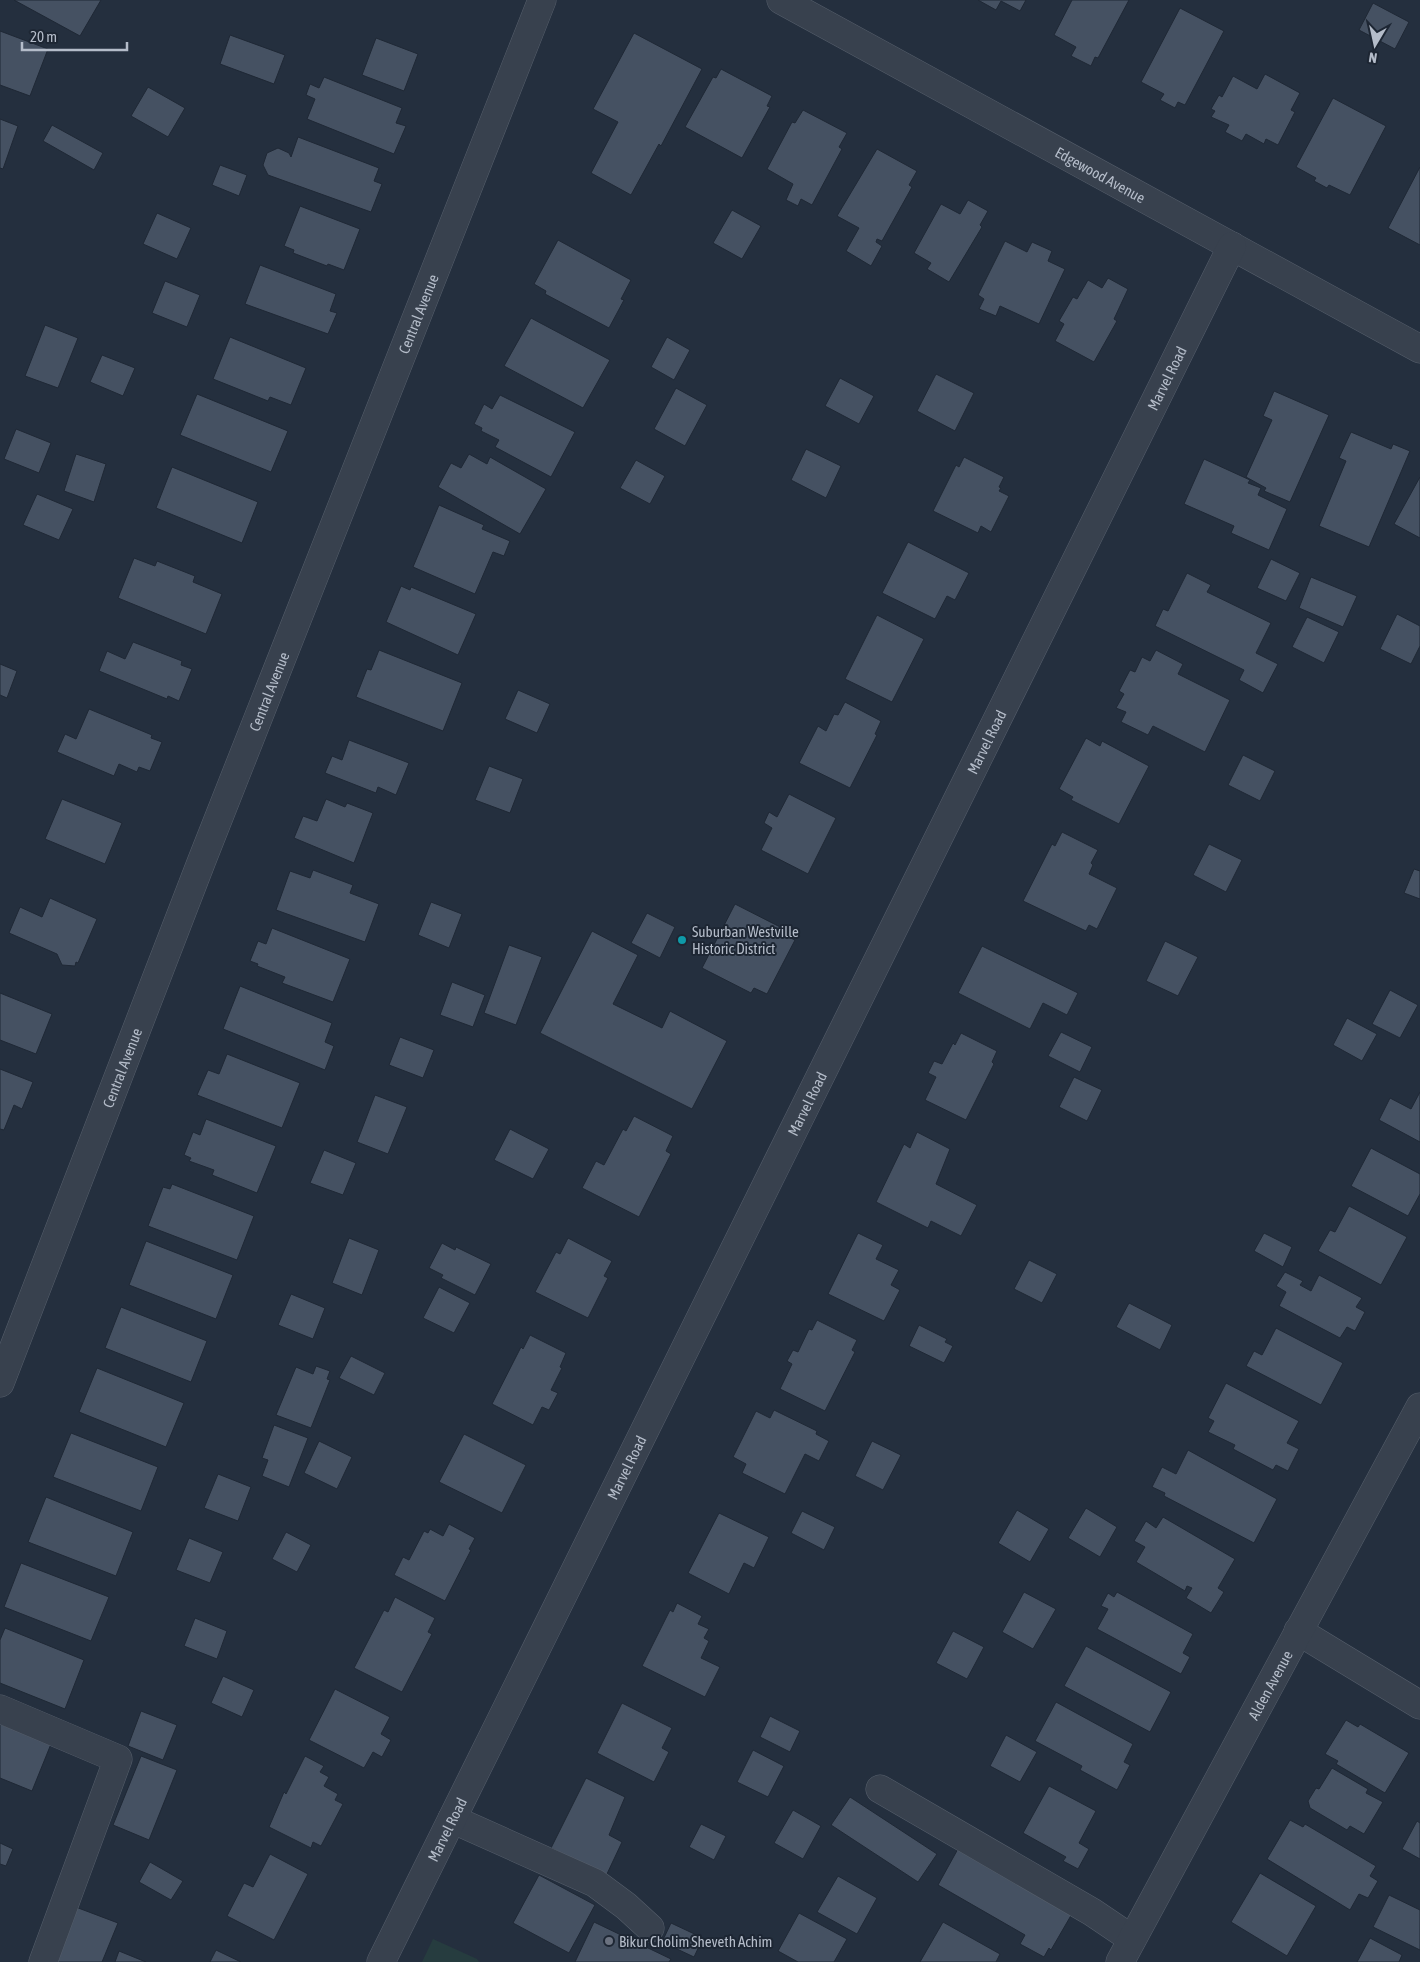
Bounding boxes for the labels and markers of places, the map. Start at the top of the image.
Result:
place label: Suburban Westville Historic District [692,923,799,957]
marker: Suburban Westville Historic District [676,934,688,946]
place label: Bikur Cholim Sheveth Achim [619,1933,772,1950]
marker: Bikur Cholim Sheveth Achim [603,1935,615,1947]

